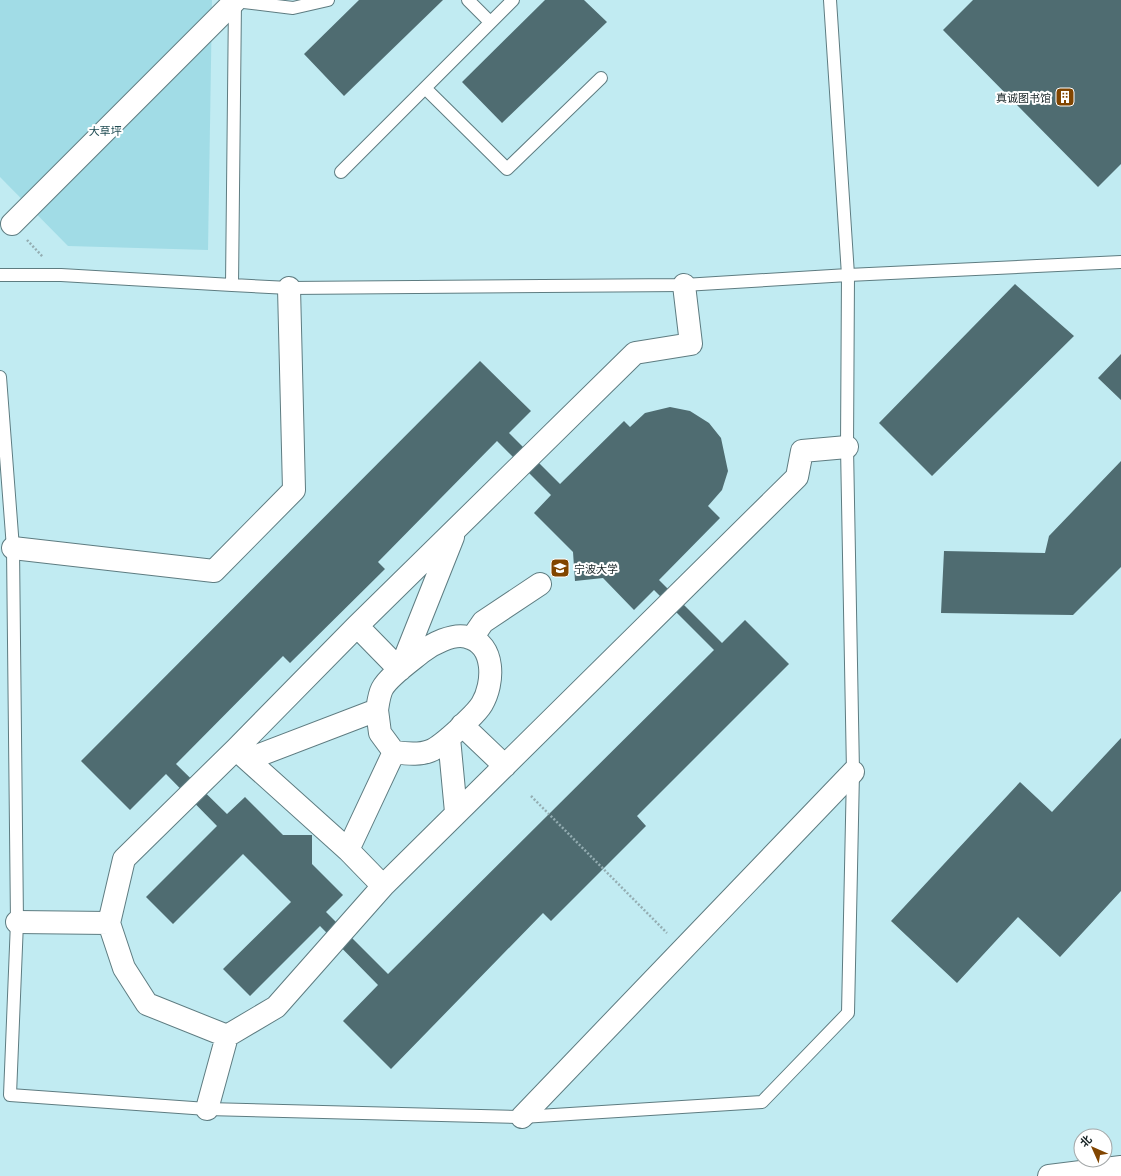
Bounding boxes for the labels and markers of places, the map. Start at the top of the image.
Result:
building icon: 真诚图书馆 [1054,86,1076,108]
place label: 真诚图书馆 [996,91,1051,104]
school or university icon: 宁波大学 [549,557,571,579]
place label: 宁波大学 [574,562,618,575]

